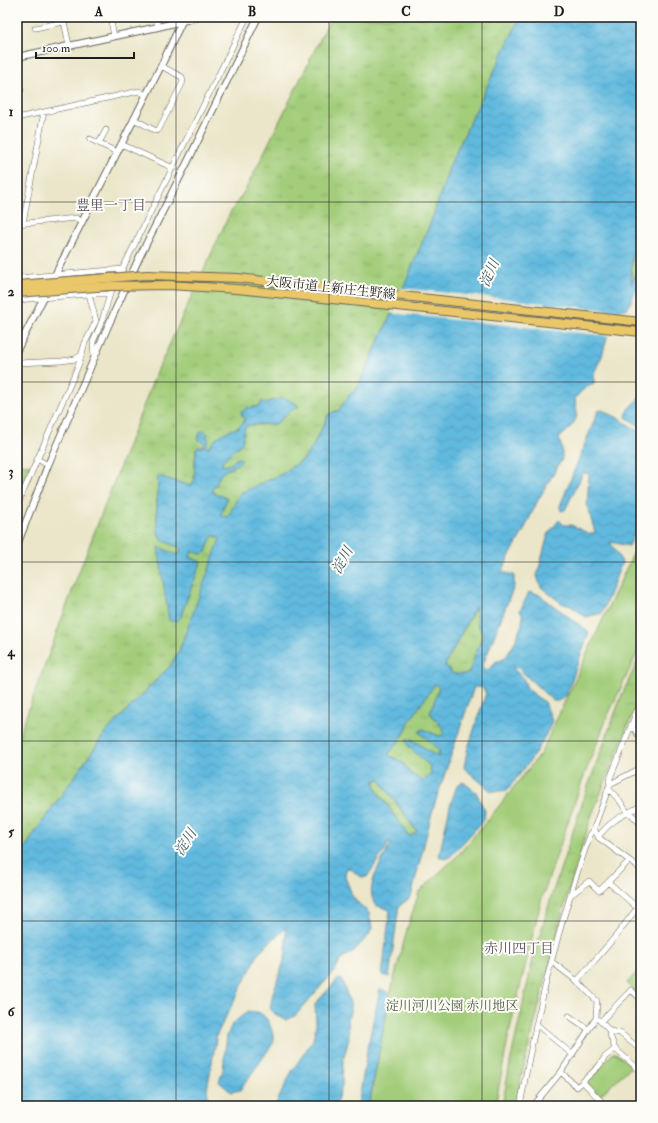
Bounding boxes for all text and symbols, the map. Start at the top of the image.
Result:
text: A [94,4,104,20]
text: B [248,4,256,20]
text: C [401,4,411,20]
text: D [554,4,565,20]
scale bar [36,34,134,60]
text: 100 m [42,41,71,56]
text: 1 [9,104,14,120]
district label: 豊里一丁目 [76,197,146,214]
water label: 淀川 [476,255,504,289]
street label: 大阪市道上新庄生野線 [265,273,396,303]
text: 2 [8,284,15,300]
text: 3 [9,464,14,480]
water label: 淀川 [328,542,358,577]
text: 4 [6,644,15,660]
text: 5 [8,824,14,840]
water label: 淀川 [171,824,201,859]
district label: 赤川四丁目 [484,940,554,957]
park label: 淀川河川公園 赤川地区 [386,998,518,1014]
text: 6 [8,1004,16,1020]

